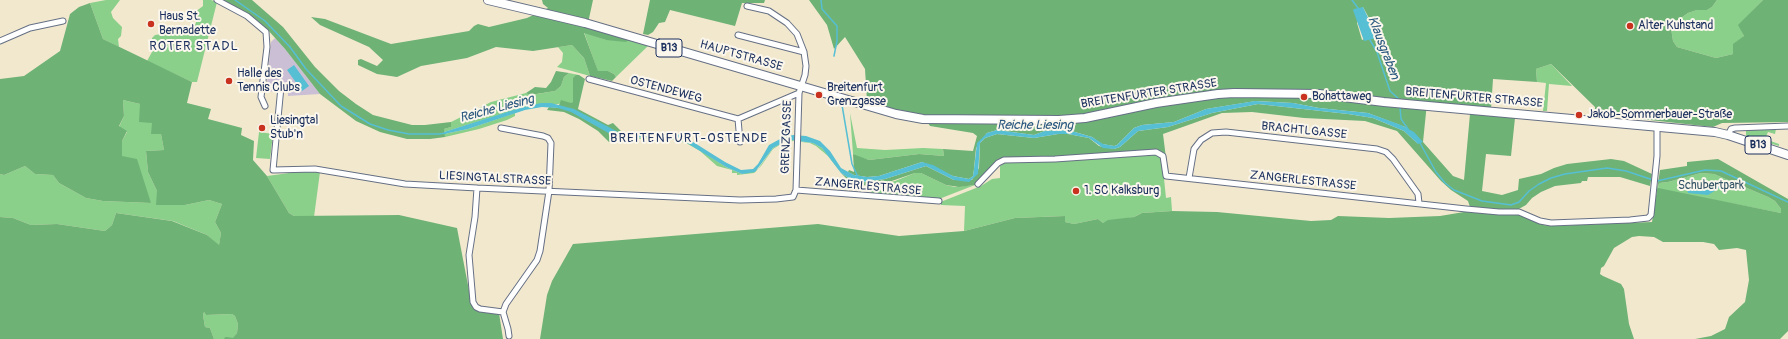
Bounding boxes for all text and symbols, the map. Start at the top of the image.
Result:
place label: Haus St. Bernadette [159,10,216,38]
water label: Klausgraben [1364,14,1402,82]
marker: Haus St. Bernadette [146,19,156,29]
place label: Alter Kuhstand [1638,19,1713,33]
marker: Alter Kuhstand [1625,21,1635,31]
street label: HAUPTSTRASSE [698,37,784,75]
district label: ROTER STADL [149,39,239,55]
road number: B13 [656,39,682,57]
place label: Halle des Tennis Clubs [237,67,300,95]
street label: OSTENDEWEG [628,73,704,107]
marker: Halle des Tennis Clubs [224,76,234,86]
street label: BREITENFURTER STRASSE [1080,76,1218,112]
place label: Breitenfurt Grenzgasse [827,81,886,109]
street label: BREITENFURTER STRASSE [1405,85,1543,111]
marker: Breitenfurt Grenzgasse [814,90,824,100]
place label: Bohattaweg [1312,90,1371,104]
water label: Reiche Liesing [458,92,536,126]
marker: Bohattaweg [1299,92,1309,102]
street label: GRENZGASSE [779,100,795,174]
place label: Jakob-Sommerbauer-Straße [1587,108,1732,122]
marker: Jakob-Sommerbauer-Straße [1574,110,1584,120]
place label: Liesingtal Stub'n [270,114,318,142]
water label: Reiche Liesing [997,118,1073,134]
street label: BRACHTLGASSE [1261,119,1347,143]
marker: Liesingtal Stub'n [257,123,267,133]
district label: BREITENFURT-OSTENDE [610,131,768,147]
road number: B13 [1745,136,1771,154]
street label: ZANGERLESTRASSE [1249,168,1357,194]
street label: LIESINGTALSTRASSE [439,169,551,189]
street label: ZANGERLESTRASSE [814,175,922,199]
park label: Schubertpark [1678,179,1744,193]
place label: 1. SC Kalksburg [1084,184,1159,198]
marker: 1. SC Kalksburg [1071,186,1081,196]

